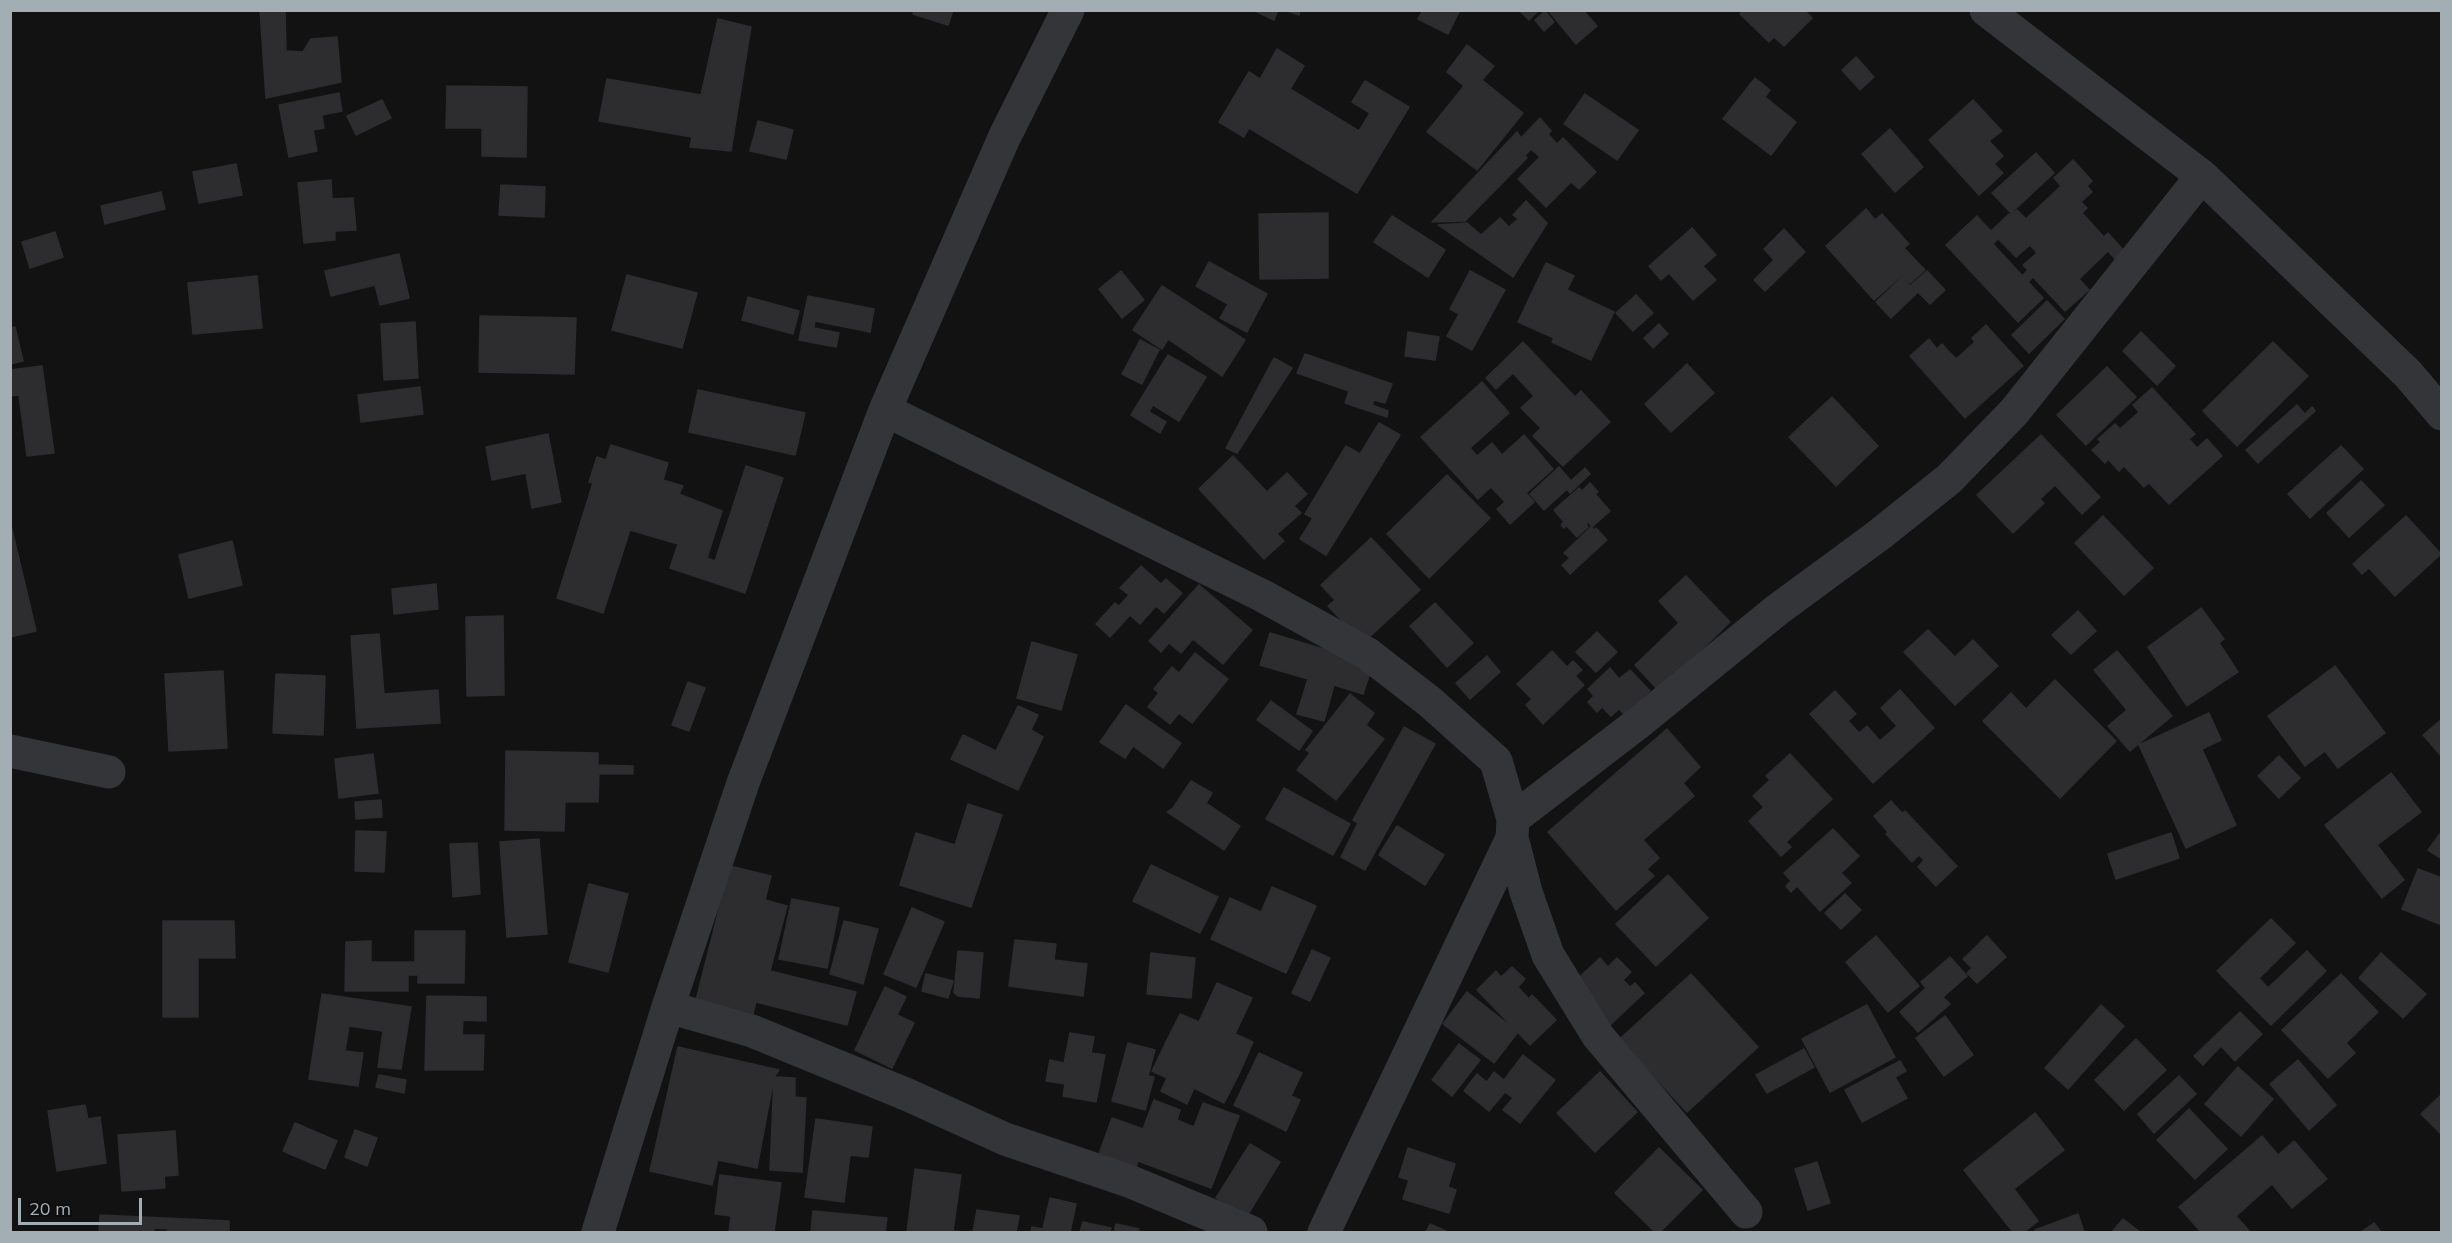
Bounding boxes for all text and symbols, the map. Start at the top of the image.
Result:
scale bar [21,1186,146,1224]
text: 20 m [29,1197,71,1220]

